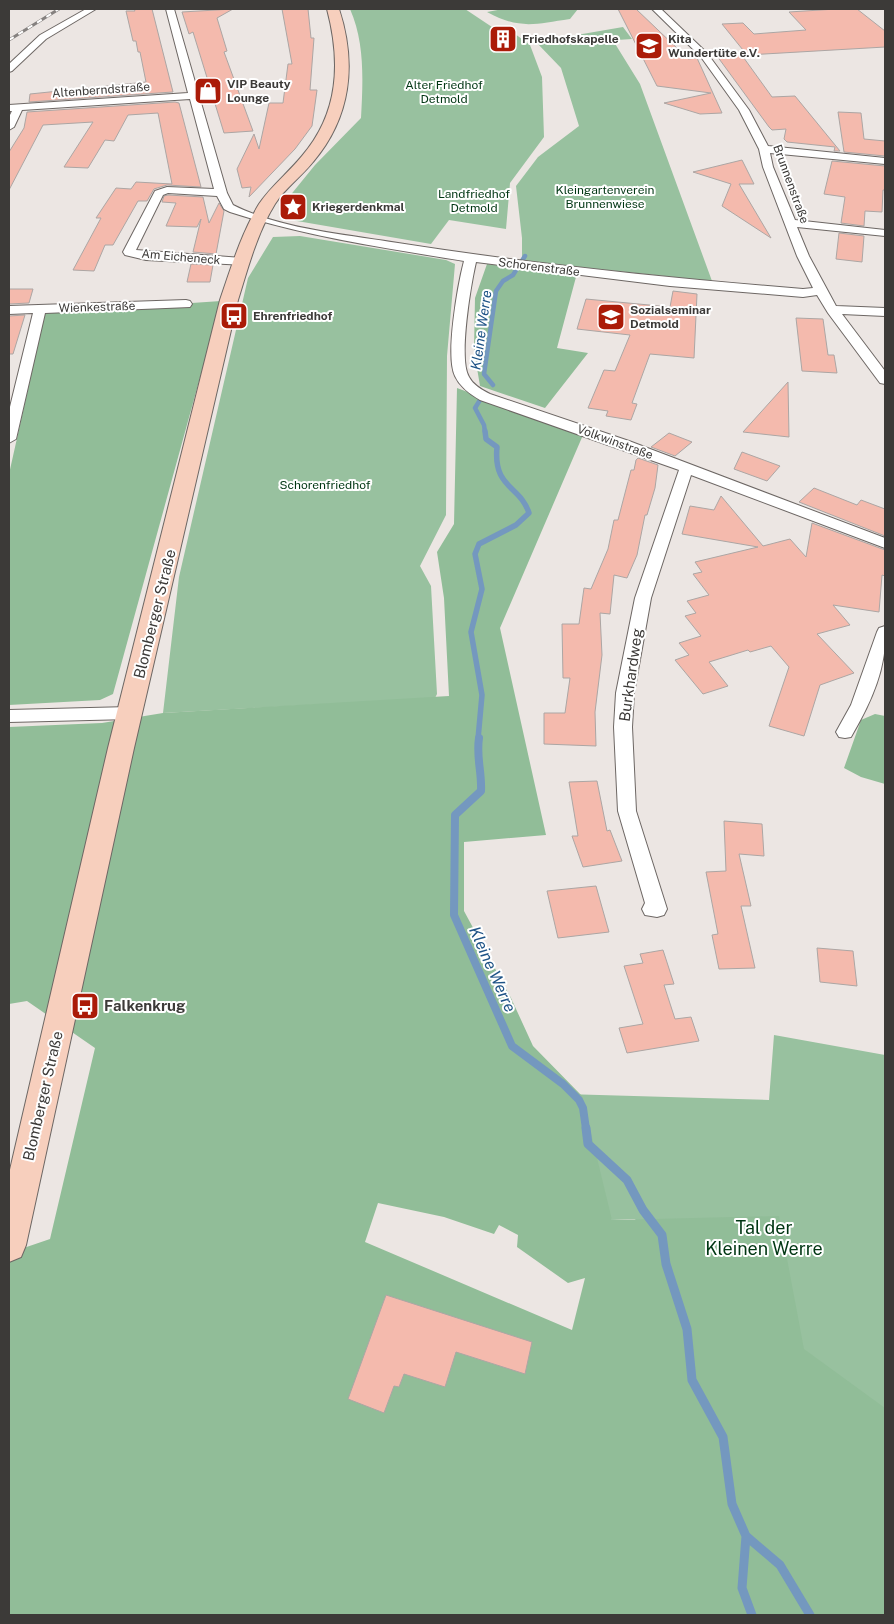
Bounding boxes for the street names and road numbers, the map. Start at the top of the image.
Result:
street label: Altenberndstraße [52,80,151,100]
street label: Brunnenstraße [770,143,812,226]
street label: Am Eicheneck [141,247,221,267]
street label: Schorenstraße [497,255,581,279]
street label: Wienkestraße [58,299,136,315]
street label: Volkwinstraße [575,422,655,462]
street label: Blomberger Straße [130,547,179,680]
street label: Burkhardweg [616,627,645,723]
street label: Blomberger Straße [19,1029,66,1162]

